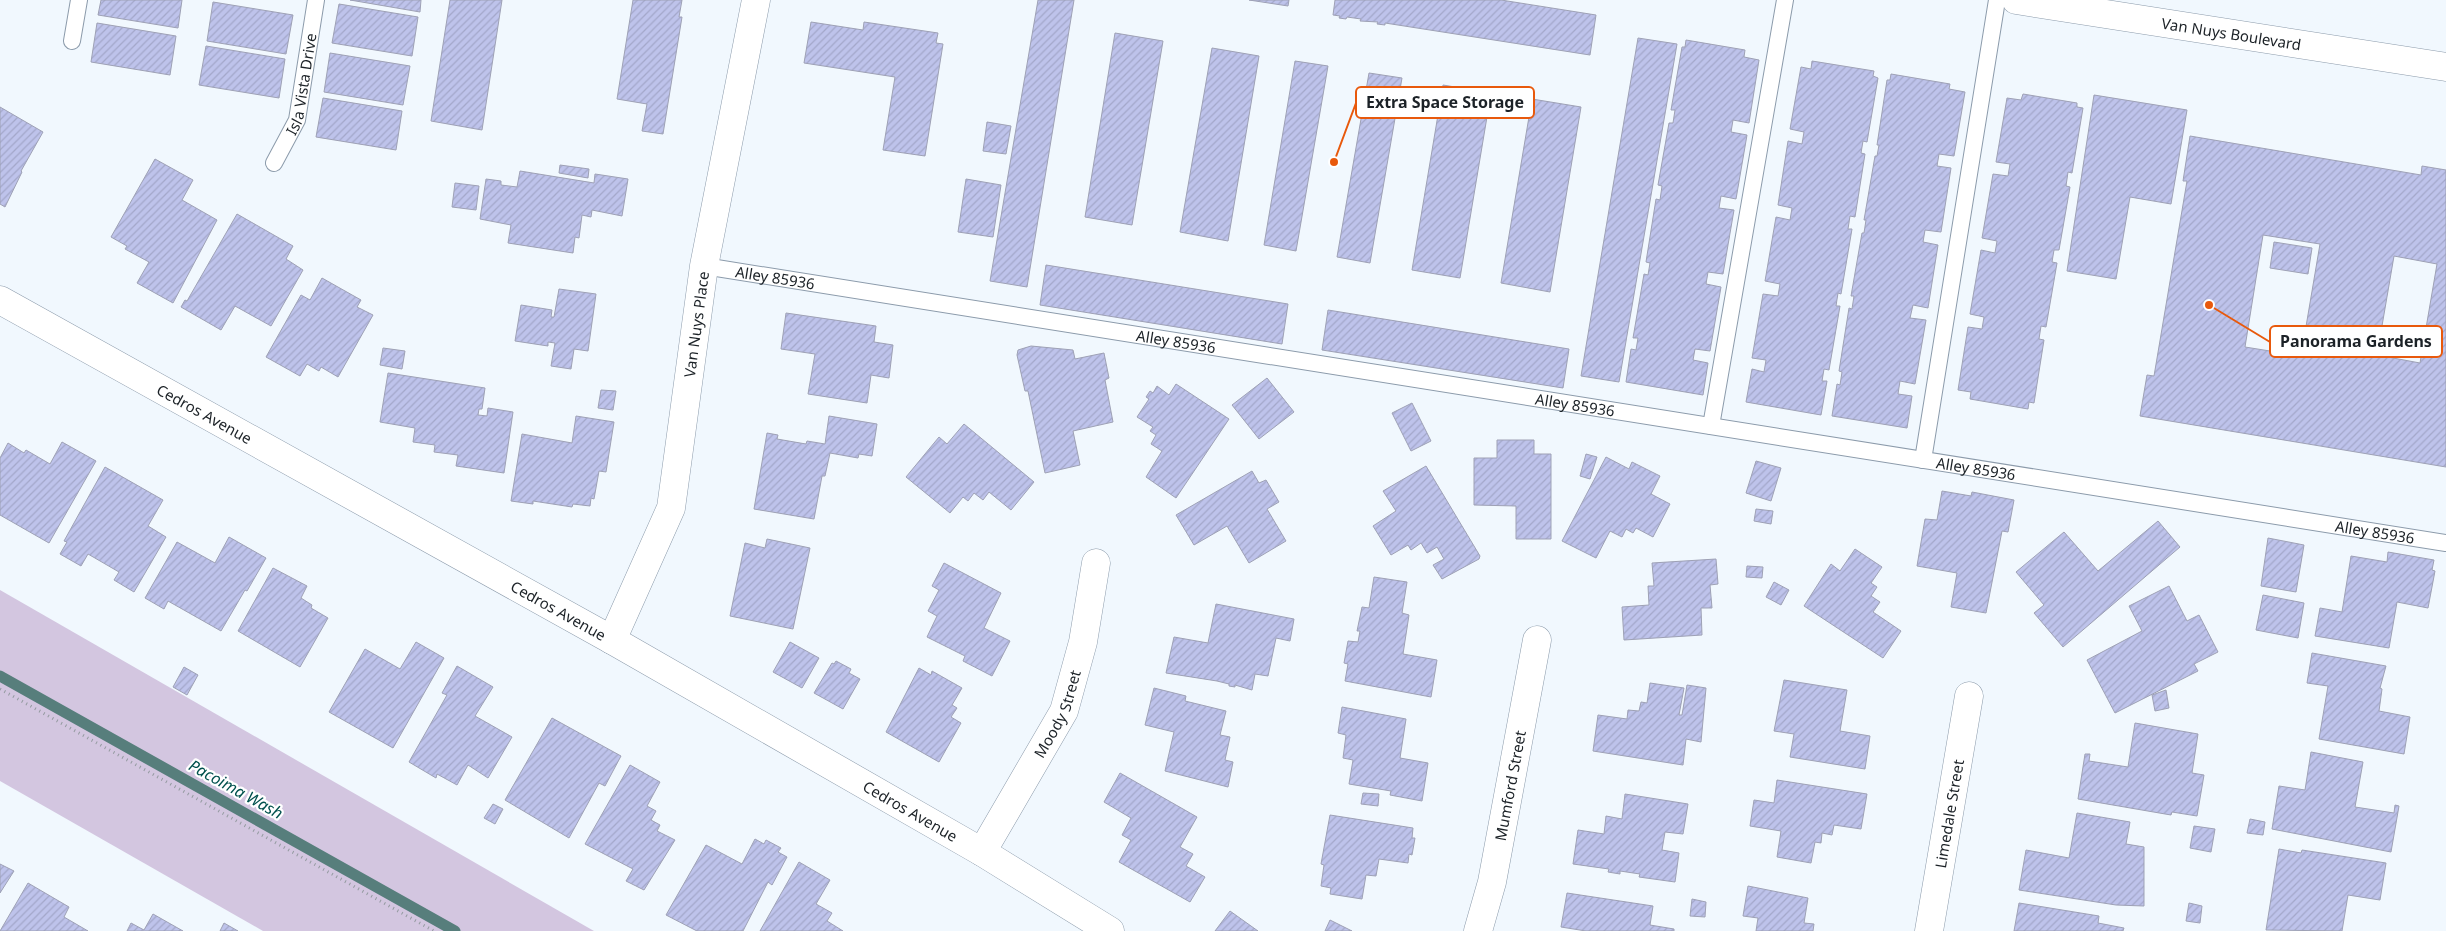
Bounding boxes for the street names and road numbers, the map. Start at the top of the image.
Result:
street label: Van Nuys Boulevard [2160,13,2303,54]
street label: Isla Vista Drive [281,32,321,138]
street label: Alley 85936 [734,261,816,293]
street label: Van Nuys Place [679,270,713,379]
street label: Alley 85936 [1135,325,1217,357]
street label: Cedros Avenue [153,379,256,448]
street label: Alley 85936 [1534,388,1616,421]
street label: Alley 85936 [1935,452,2017,484]
street label: Alley 85936 [2334,516,2416,548]
street label: Cedros Avenue [507,576,610,645]
street label: Moody Street [1029,667,1085,761]
street label: Mumford Street [1490,728,1530,843]
street label: Limedale Street [1930,757,1968,870]
street label: Cedros Avenue [859,776,961,846]

